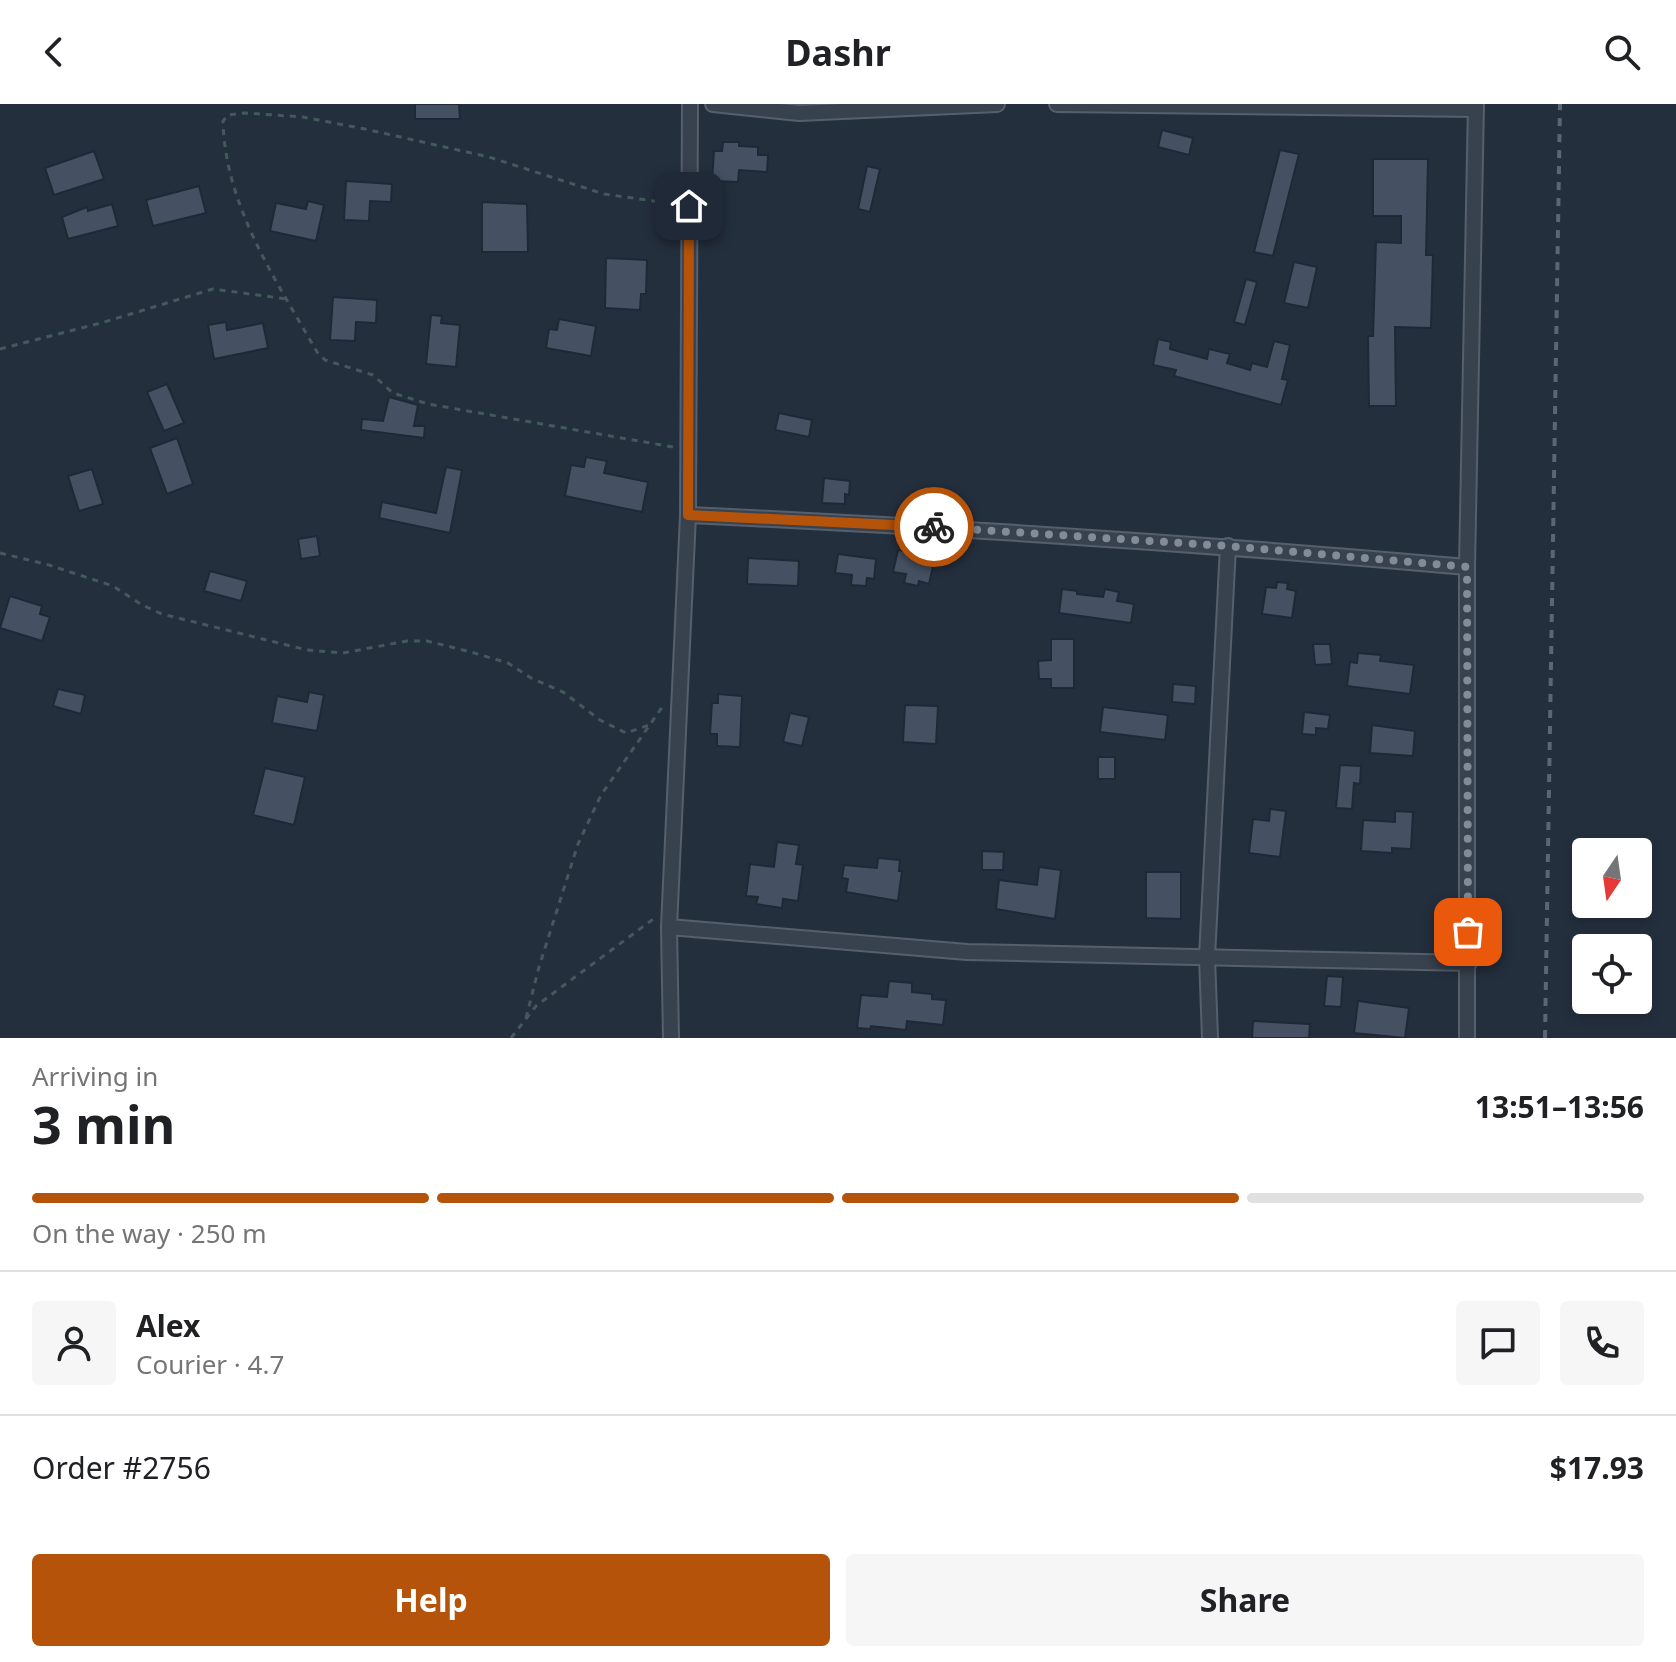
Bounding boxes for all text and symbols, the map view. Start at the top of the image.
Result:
text: Dashr [785,28,891,77]
icon: back [32,30,76,74]
icon: search [1600,30,1644,74]
pin [655,172,723,240]
icon: home [667,184,711,228]
courier [894,487,974,567]
icon: bike [912,505,956,549]
north arrow [1572,838,1652,918]
map controls [1572,838,1652,1014]
pin [1434,898,1502,966]
icon: bag [1446,910,1490,954]
button: locate [1572,934,1652,1014]
text: Arriving in [32,1058,158,1094]
text: 13:51–13:56 [1475,1086,1644,1127]
text: 3 min [32,1088,175,1159]
text: On the way · 250 m [32,1215,266,1251]
button: person [32,1301,116,1385]
button: chat [1456,1301,1540,1385]
button: phone [1560,1301,1644,1385]
text: Alex [136,1305,200,1346]
text: Courier · 4.7 [136,1346,284,1382]
text: Order #2756 [32,1447,211,1488]
text: $17.93 [1550,1447,1644,1488]
button: Help [32,1554,830,1646]
button: Share [846,1554,1644,1646]

